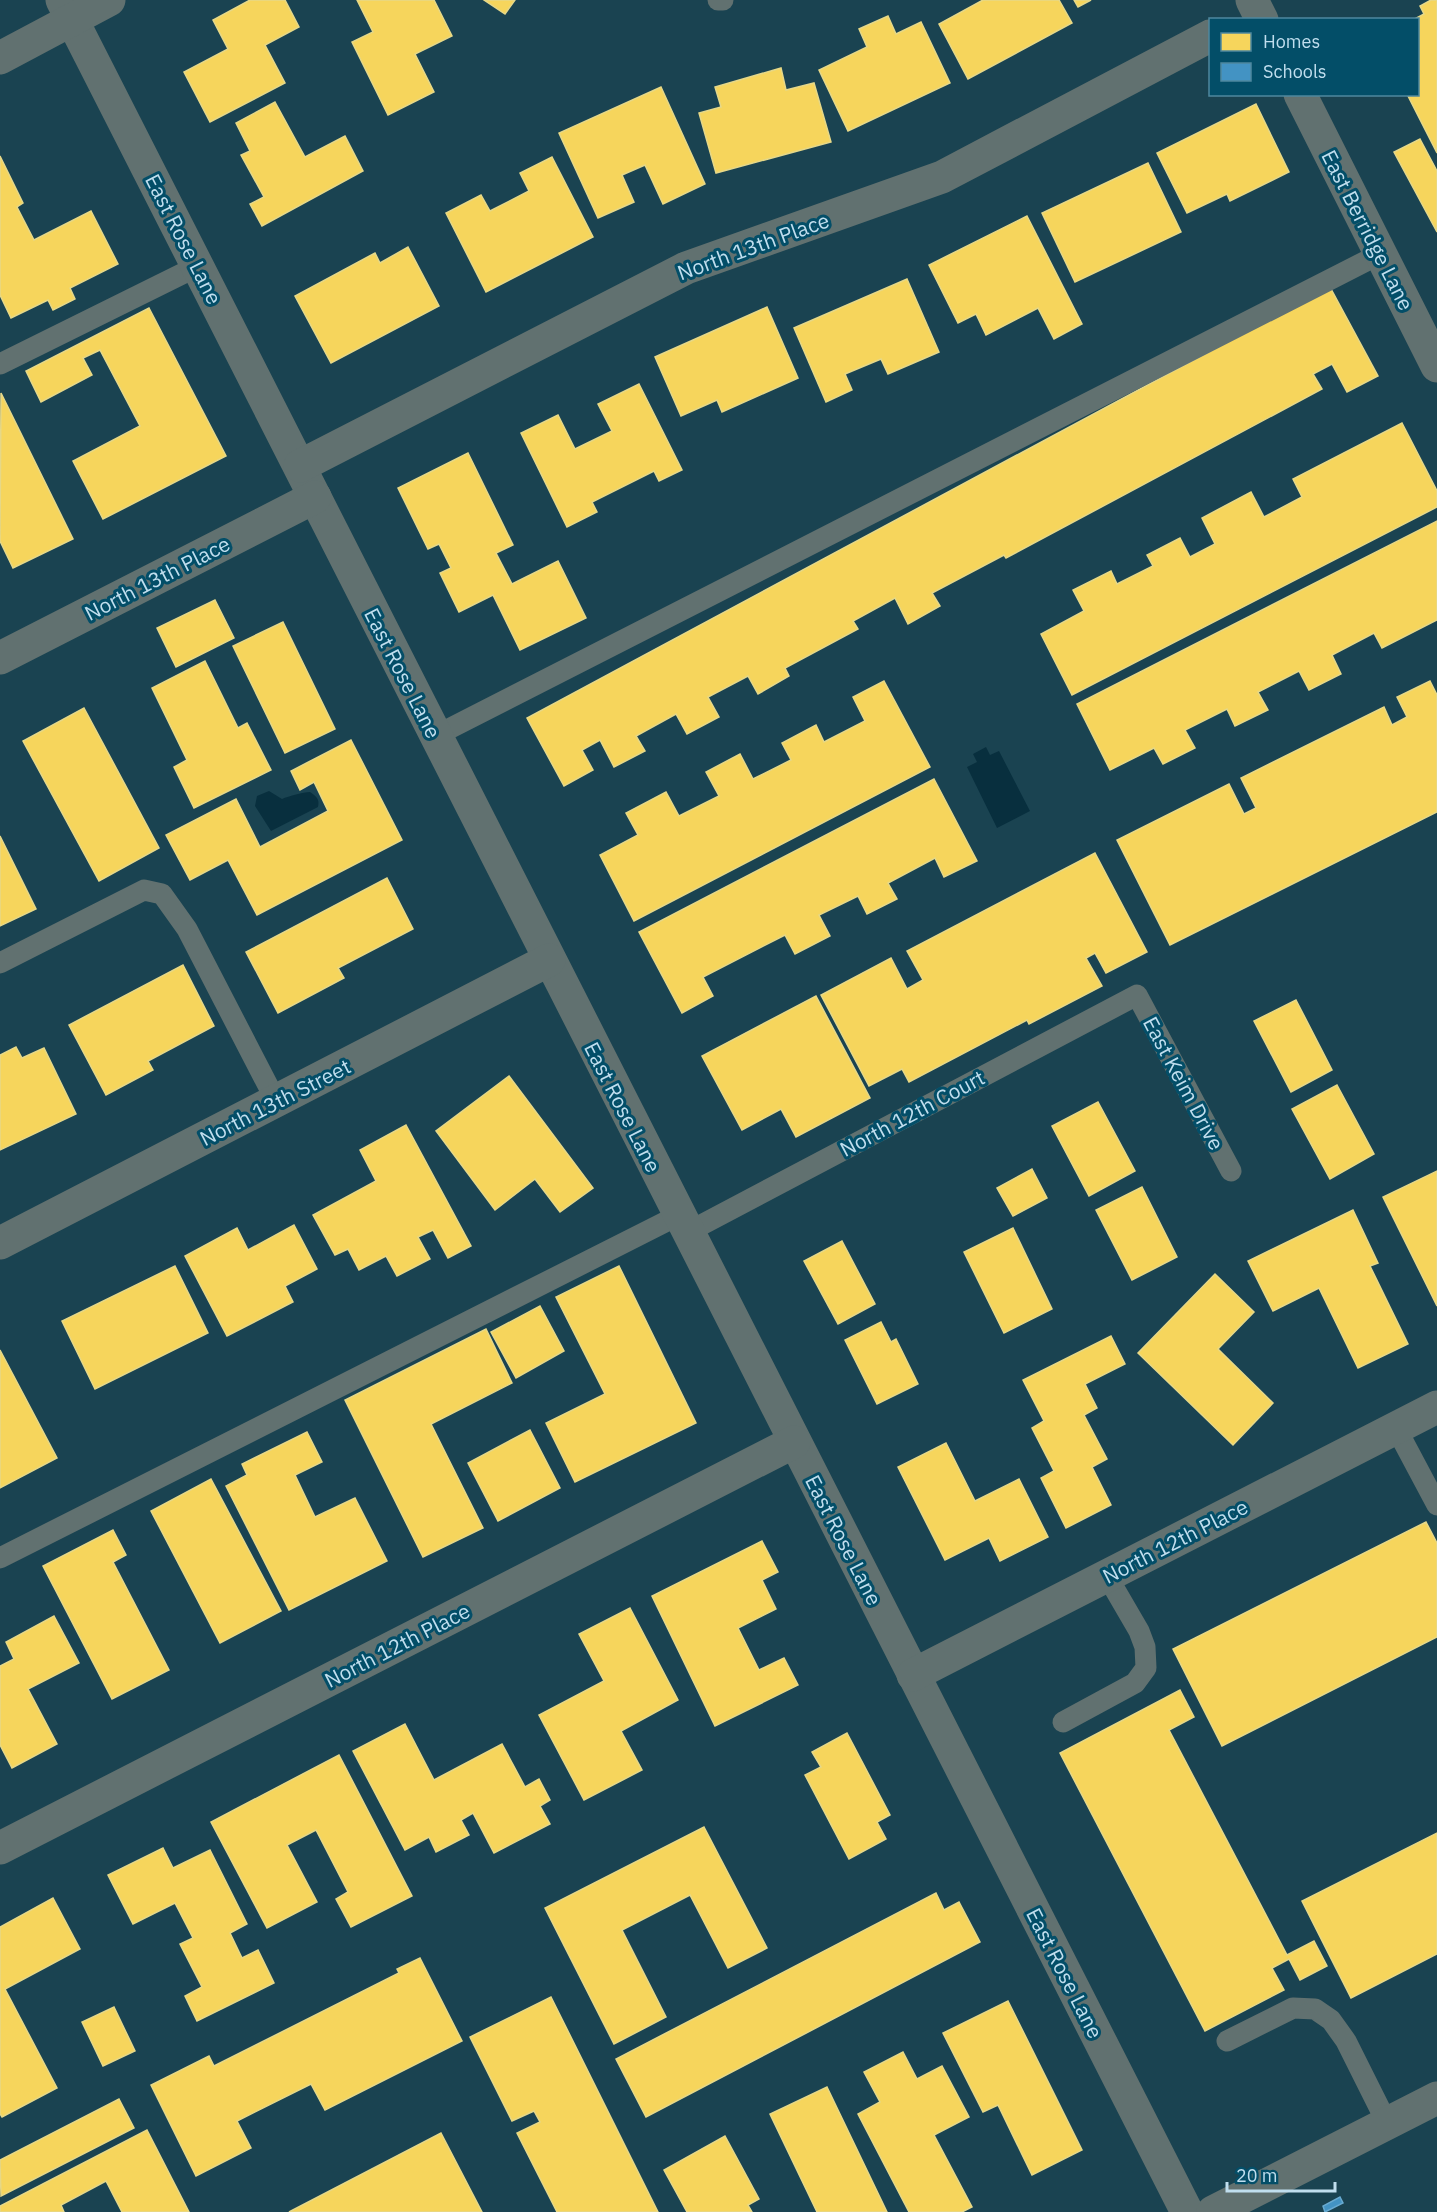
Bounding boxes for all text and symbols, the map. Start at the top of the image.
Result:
legend [1209,18,1419,96]
text: Homes [1263,30,1320,53]
text: Schools [1263,60,1327,83]
street label: East Berridge Lane [1315,145,1421,315]
street label: East Rose Lane [139,169,229,309]
street label: North 13th Place [673,206,833,286]
street label: North 13th Place [79,529,235,627]
street label: East Rose Lane [358,603,448,743]
street label: East Keim Drive [1137,1011,1231,1155]
street label: East Rose Lane [578,1037,668,1177]
street label: North 13th Street [195,1052,355,1152]
street label: North 12th Court [835,1063,989,1163]
street label: East Rose Lane [799,1470,889,1610]
street label: North 12th Place [1097,1492,1253,1590]
street label: North 12th Place [319,1596,475,1694]
street label: East Rose Lane [1020,1903,1110,2043]
scale bar [1227,2155,1335,2193]
text: 20 m [1236,2164,1278,2187]

